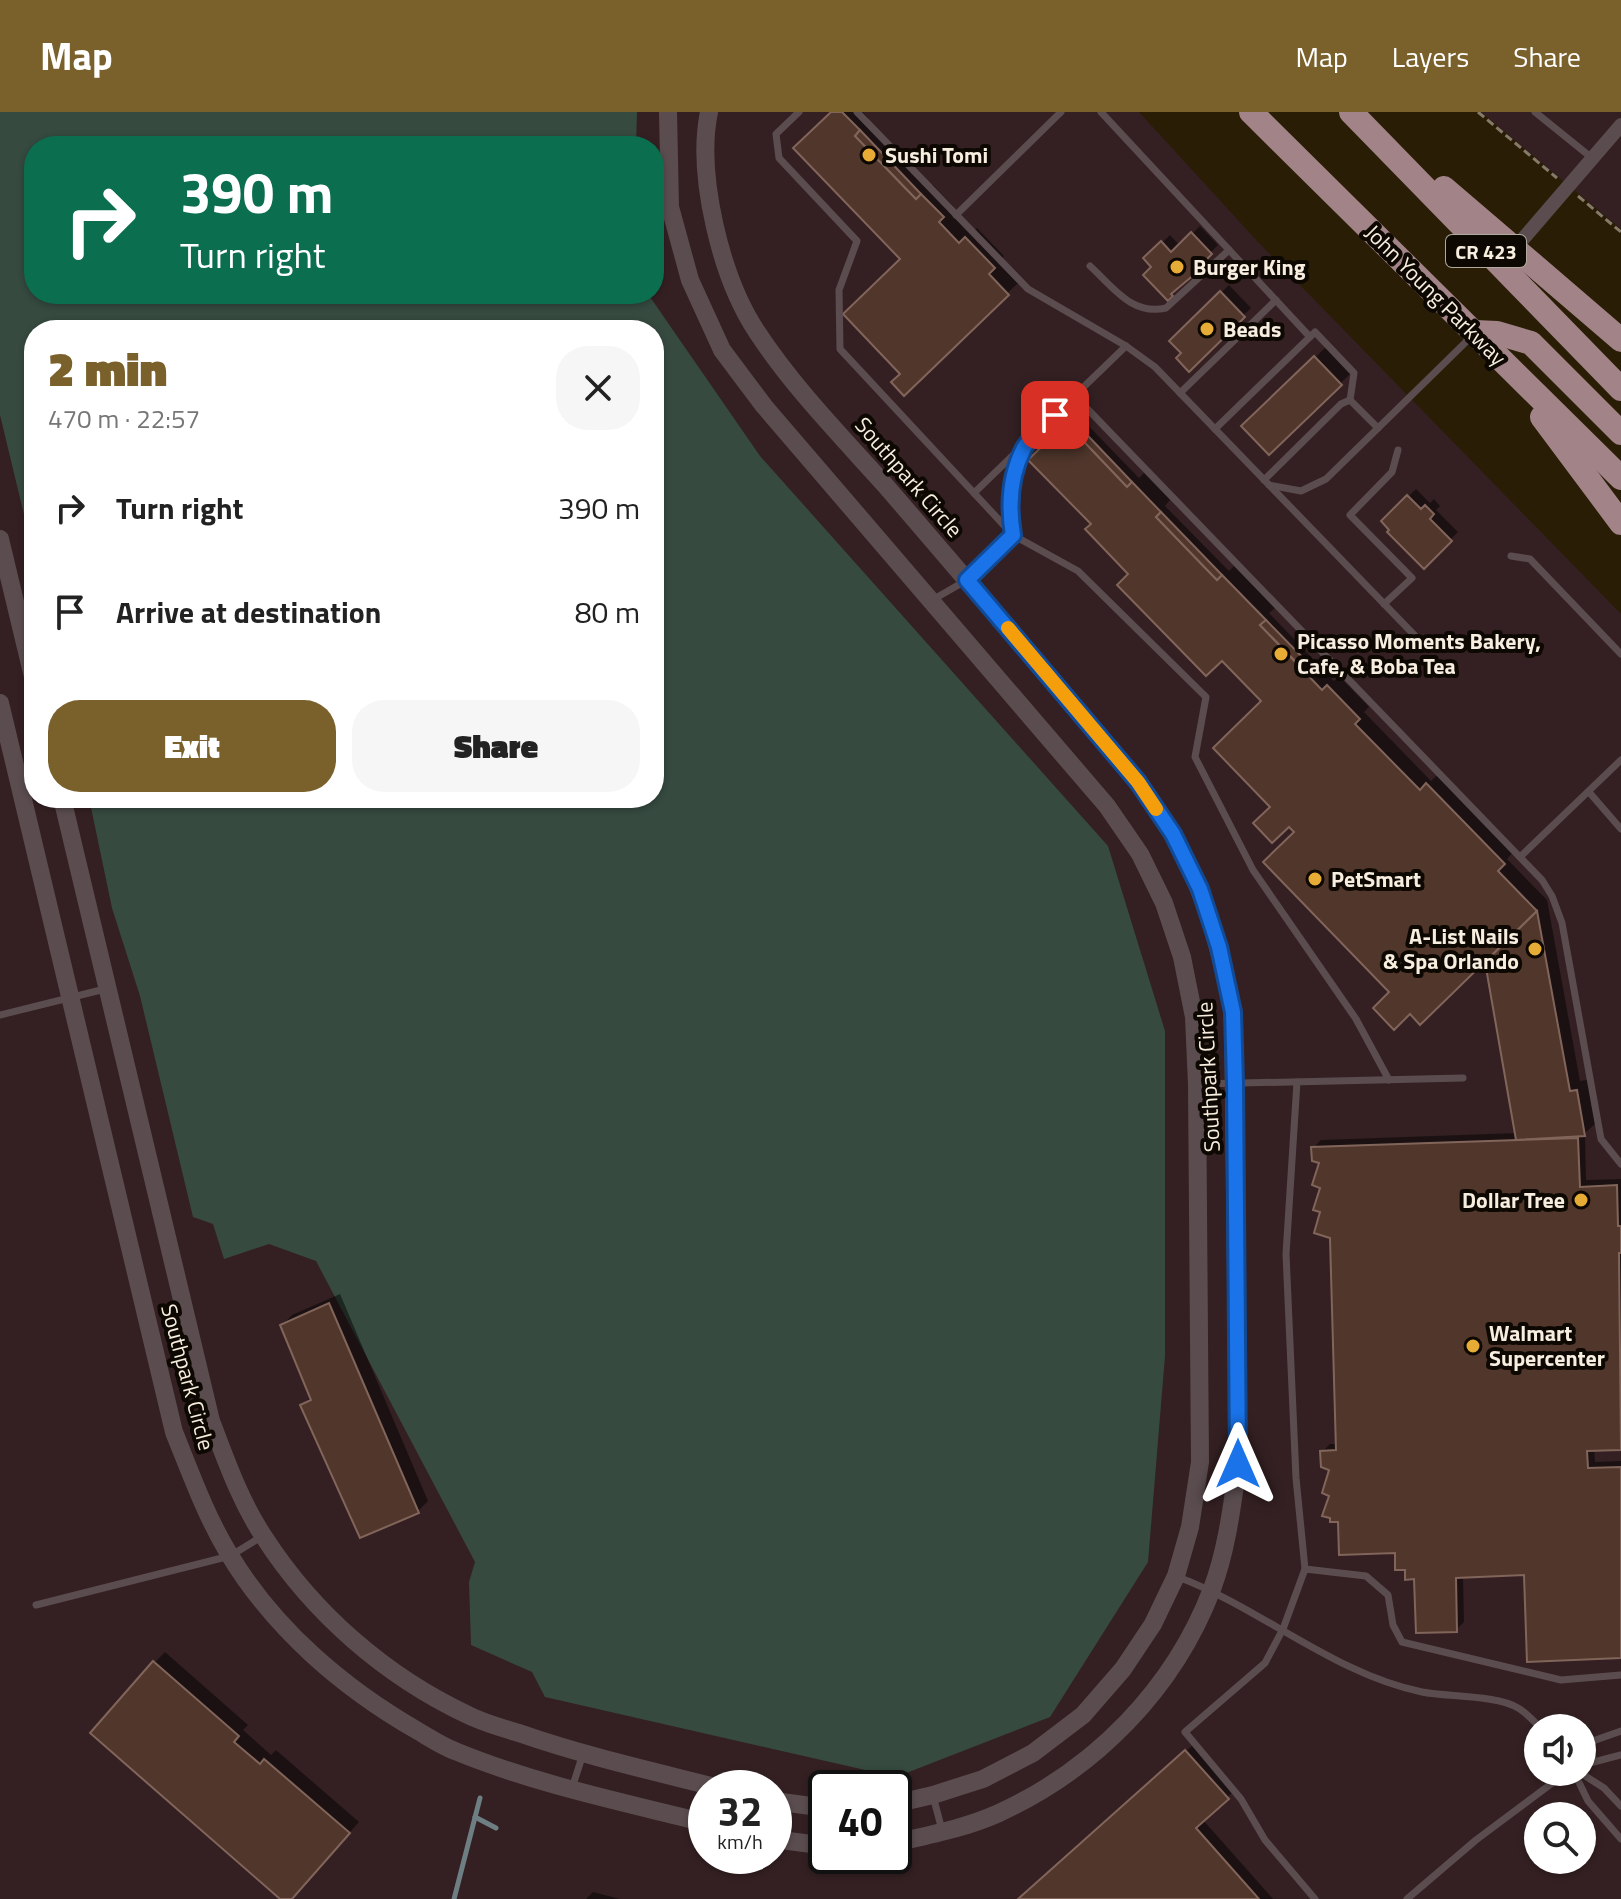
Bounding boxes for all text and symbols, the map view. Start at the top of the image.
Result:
text: Map [40,27,113,85]
text: Map [1295,35,1348,78]
text: Layers [1392,35,1469,78]
text: Share [1513,35,1581,78]
place label: Sushi Tomi [885,138,988,172]
marker: Sushi Tomi [860,146,878,164]
text: 390 m [180,150,333,235]
icon: right [48,168,152,272]
street label: John Young Parkway [1357,216,1515,374]
text: Turn right [180,227,325,282]
road number: CR 423 [1446,235,1526,267]
place label: Burger King [1193,250,1306,284]
marker: Burger King [1168,258,1186,276]
place label: Beads [1223,312,1281,346]
marker: Beads [1198,320,1216,338]
text: 2 min [48,332,167,405]
button: close [556,346,640,430]
pin [1021,381,1089,449]
icon: arrive [1033,393,1077,437]
text: 470 m · 22:57 [48,399,200,438]
street label: Southpark Circle [847,409,971,545]
text: Turn right [116,485,244,531]
text: 390 m [558,485,640,531]
icon: right [48,486,92,530]
text: Arrive at destination [116,589,381,635]
text: 80 m [575,589,640,635]
icon: arrive [48,590,92,634]
place label: Picasso Moments Bakery, Cafe, & Boba Tea [1297,624,1541,683]
marker: Picasso Moments Bakery, Cafe, & Boba Tea [1272,645,1290,663]
button: Exit [48,700,336,792]
button: Share [352,700,640,792]
place label: PetSmart [1331,862,1421,896]
marker: PetSmart [1306,870,1324,888]
place label: A-List Nails & Spa Orlando [1383,919,1519,978]
marker: A-List Nails & Spa Orlando [1526,940,1544,958]
street label: Southpark Circle [1187,1001,1229,1153]
place label: Dollar Tree [1462,1183,1565,1217]
marker: Dollar Tree [1572,1191,1590,1209]
street label: Southpark Circle [152,1300,224,1454]
place label: Walmart Supercenter [1489,1316,1605,1375]
marker: Walmart Supercenter [1464,1337,1482,1355]
position arrow [1196,1422,1280,1506]
map controls [1524,1714,1596,1874]
button: sound [1524,1714,1596,1786]
speed limit sign: 40 [808,1770,912,1874]
text: 32 [718,1781,762,1842]
button: search [1524,1802,1596,1874]
text: km/h [717,1826,763,1857]

